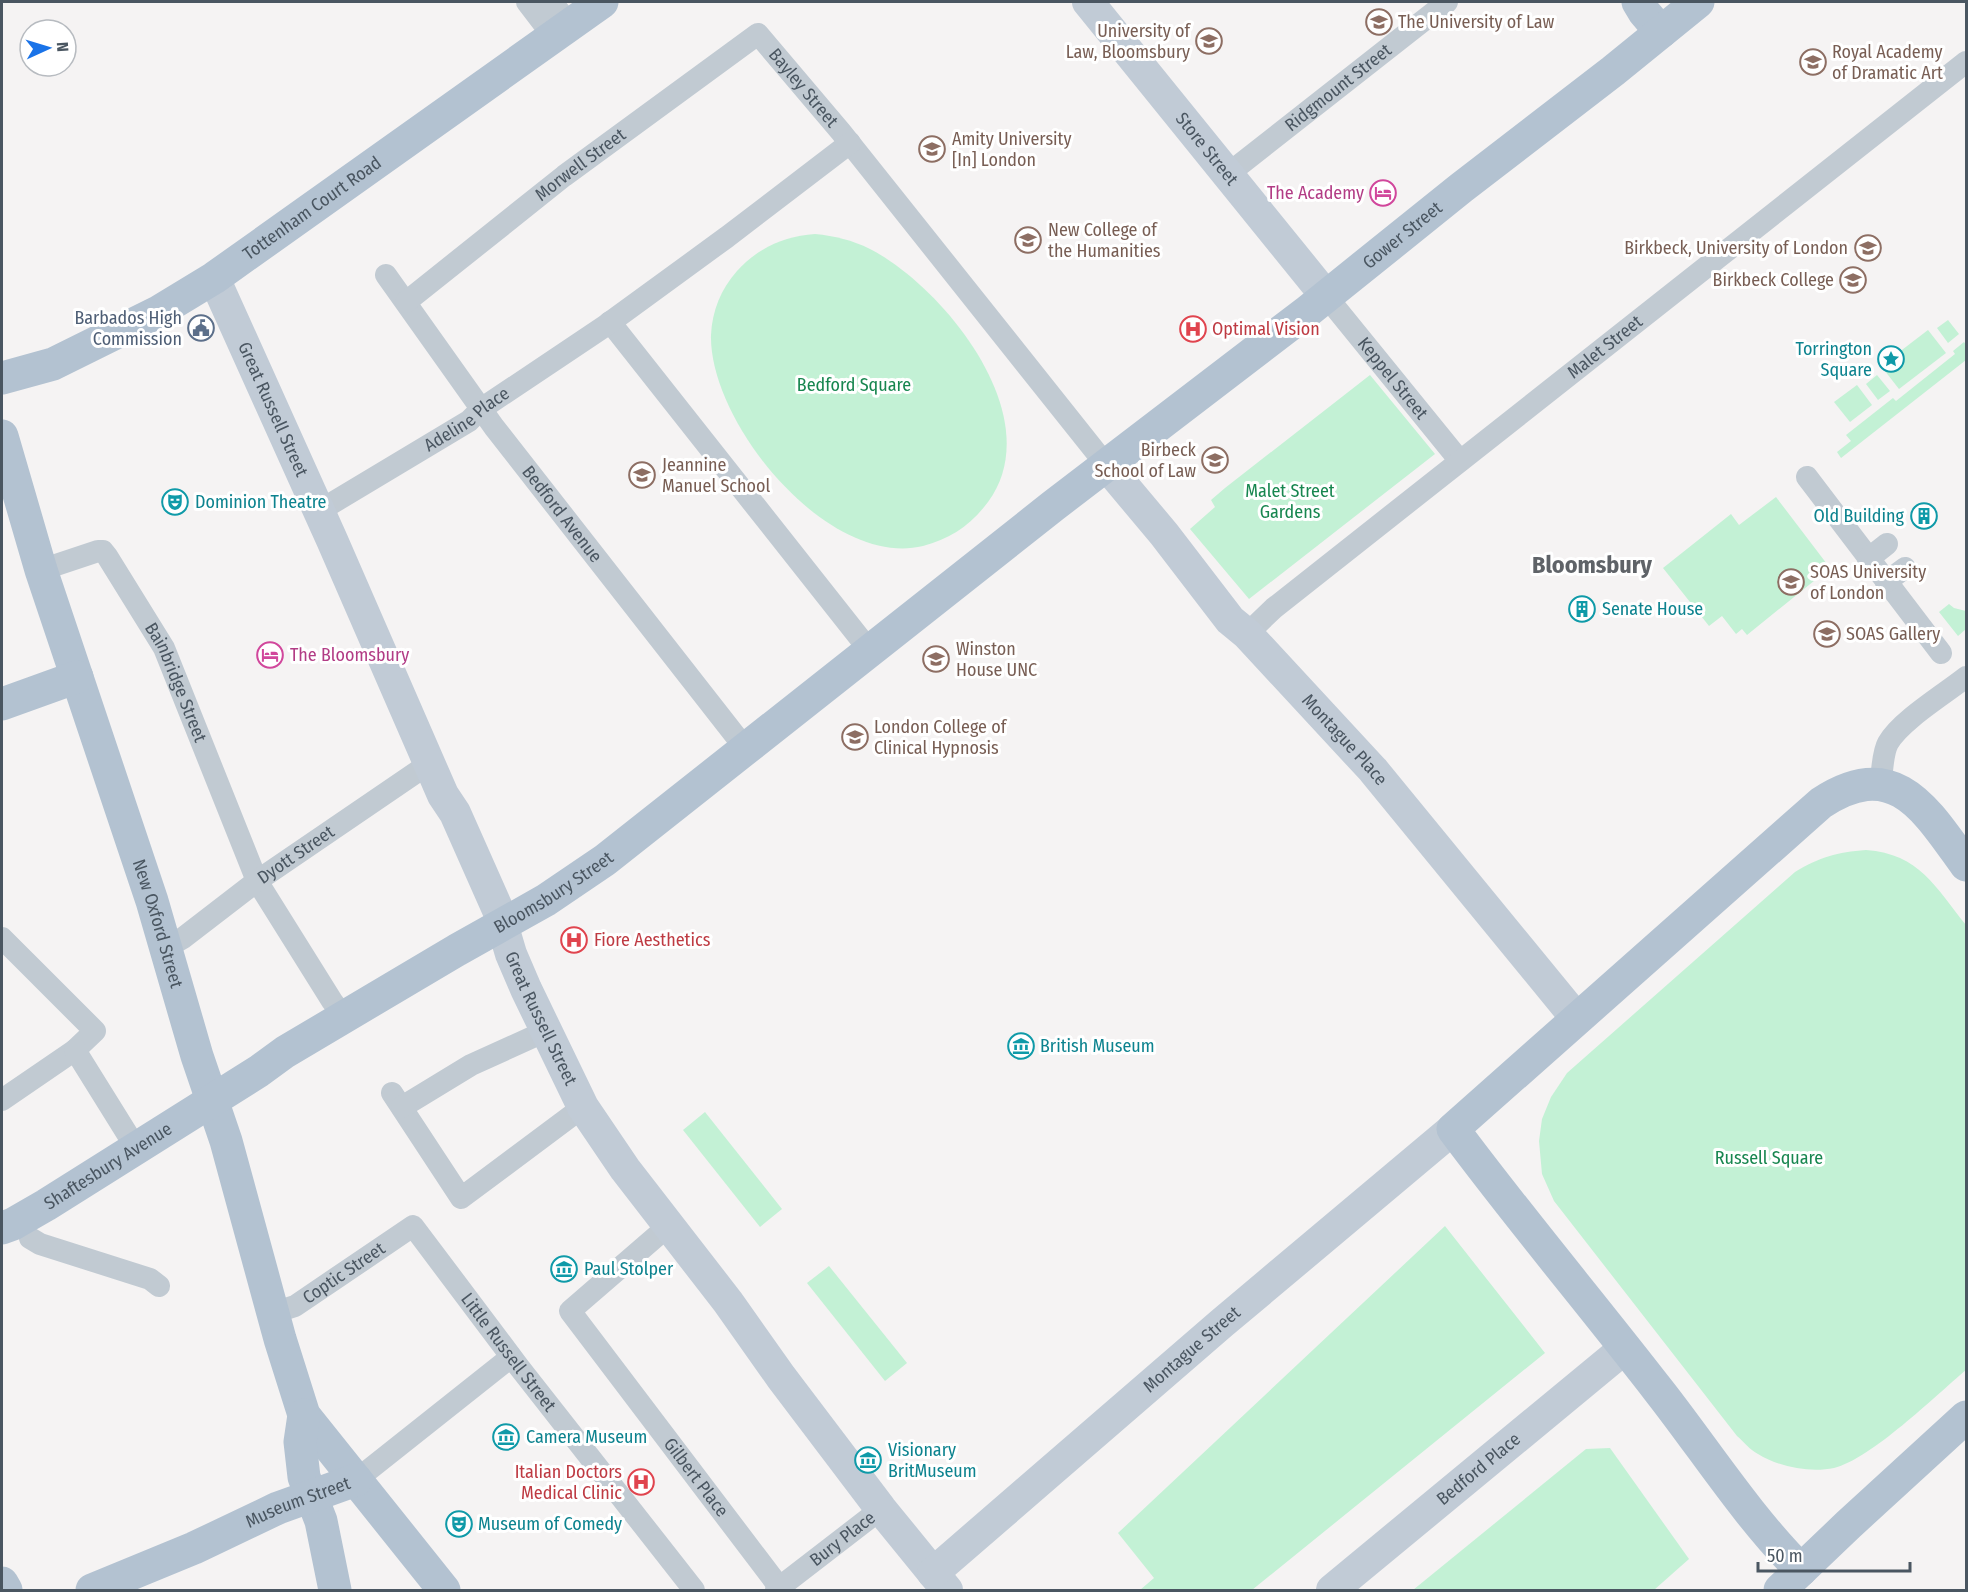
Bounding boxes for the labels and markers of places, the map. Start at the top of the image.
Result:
school or university icon: The University of Law [1364,7,1394,37]
place label: The University of Law [1398,11,1555,33]
place label: University of Law, Bloomsbury [1066,20,1191,63]
school or university icon: University of Law, Bloomsbury [1194,26,1224,56]
place label: Royal Academy of Dramatic Art [1832,41,1943,84]
school or university icon: Royal Academy of Dramatic Art [1798,47,1828,77]
place label: Amity University [In] London [952,128,1071,171]
school or university icon: Amity University [In] London [917,134,947,164]
hotel icon: The Academy [1368,178,1398,208]
place label: The Academy [1267,182,1364,204]
place label: New College of the Humanities [1048,219,1161,262]
school or university icon: New College of the Humanities [1013,225,1043,255]
school or university icon: Birkbeck, University of London [1853,233,1883,263]
place label: Birkbeck, University of London [1624,237,1848,259]
school or university icon: Birkbeck College [1838,265,1868,295]
place label: Birkbeck College [1713,269,1834,291]
place label: Barbados High Commission [74,307,182,350]
public building icon: Barbados High Commission [186,313,216,343]
hospital icon: Optimal Vision [1178,314,1208,344]
place label: Optimal Vision [1212,318,1320,340]
place label: Torrington Square [1796,338,1872,381]
place icon: Torrington Square [1876,344,1906,374]
place label: Birbeck School of Law [1094,439,1197,482]
school or university icon: Birbeck School of Law [1200,445,1230,475]
place label: Jeannine Manuel School [662,454,770,497]
school or university icon: Jeannine Manuel School [627,460,657,490]
theatre icon: Dominion Theatre [160,487,190,517]
place label: Dominion Theatre [195,491,327,513]
building icon: Old Building [1909,501,1939,531]
place label: Old Building [1814,505,1905,527]
place label: SOAS University of London [1810,561,1926,604]
school or university icon: SOAS University of London [1776,567,1806,597]
building icon: Senate House [1567,594,1597,624]
place label: Senate House [1602,598,1703,620]
school or university icon: SOAS Gallery [1812,619,1842,649]
place label: SOAS Gallery [1846,623,1940,645]
place label: Winston House UNC [956,638,1037,681]
hotel icon: The Bloomsbury [255,640,285,670]
place label: The Bloomsbury [290,644,409,666]
school or university icon: Winston House UNC [921,644,951,674]
place label: London College of Clinical Hypnosis [874,716,1008,759]
school or university icon: London College of Clinical Hypnosis [840,722,870,752]
hospital icon: Fiore Aesthetics [559,925,589,955]
place label: Fiore Aesthetics [594,929,711,951]
museum icon: British Museum [1006,1031,1036,1061]
place label: British Museum [1040,1035,1155,1057]
museum icon: Paul Stolper [549,1254,579,1284]
place label: Paul Stolper [584,1258,674,1280]
museum icon: Camera Museum [491,1422,521,1452]
place label: Camera Museum [526,1426,647,1448]
place label: Visionary BritMuseum [888,1439,977,1482]
museum icon: Visionary BritMuseum [853,1445,883,1475]
place label: Italian Doctors Medical Clinic [515,1461,622,1504]
hospital icon: Italian Doctors Medical Clinic [626,1467,656,1497]
theatre icon: Museum of Comedy [444,1509,474,1539]
place label: Museum of Comedy [478,1513,622,1535]

